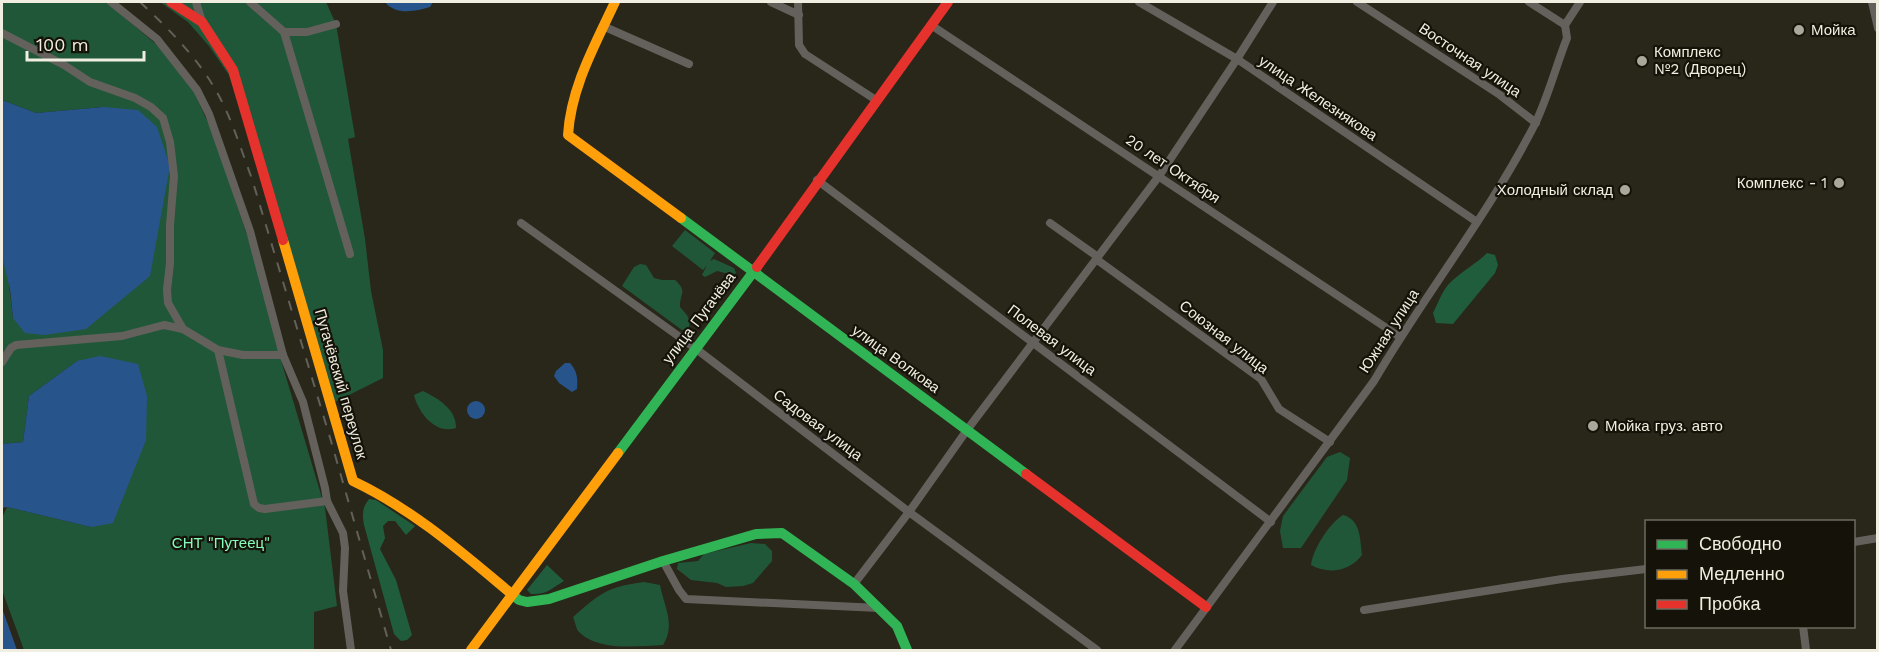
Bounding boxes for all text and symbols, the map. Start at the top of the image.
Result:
street label: Восточная улица [1415,19,1525,101]
place label: Мойка [1811,21,1856,39]
marker: Мойка [1792,23,1806,37]
scale bar [27,24,144,62]
text: 100 m [36,34,89,55]
place label: Комплекс №2 (Дворец) [1654,43,1746,78]
street label: улица Железнякова [1255,52,1381,145]
marker: Комплекс №2 (Дворец) [1635,54,1649,68]
street label: 20 лет Октября [1122,131,1224,207]
place label: Комплекс - 1 [1737,174,1827,192]
marker: Комплекс - 1 [1832,176,1846,190]
place label: Холодный склад [1497,181,1613,199]
marker: Холодный склад [1618,183,1632,197]
street label: улица Пугачёва [659,268,740,367]
street label: Южная улица [1355,285,1423,376]
street label: Союзная улица [1176,297,1273,378]
street label: Полевая улица [1004,301,1100,380]
street label: Пугачёвский переулок [311,307,371,462]
street label: улица Волкова [849,321,944,397]
street label: Садовая улица [770,386,867,465]
place label: Мойка груз. авто [1605,417,1723,435]
marker: Мойка груз. авто [1586,419,1600,433]
legend [1645,520,1855,628]
text: Свободно [1699,533,1782,554]
park label: СНТ "Путеец" [172,534,270,552]
text: Медленно [1699,563,1785,584]
text: Пробка [1699,593,1762,614]

